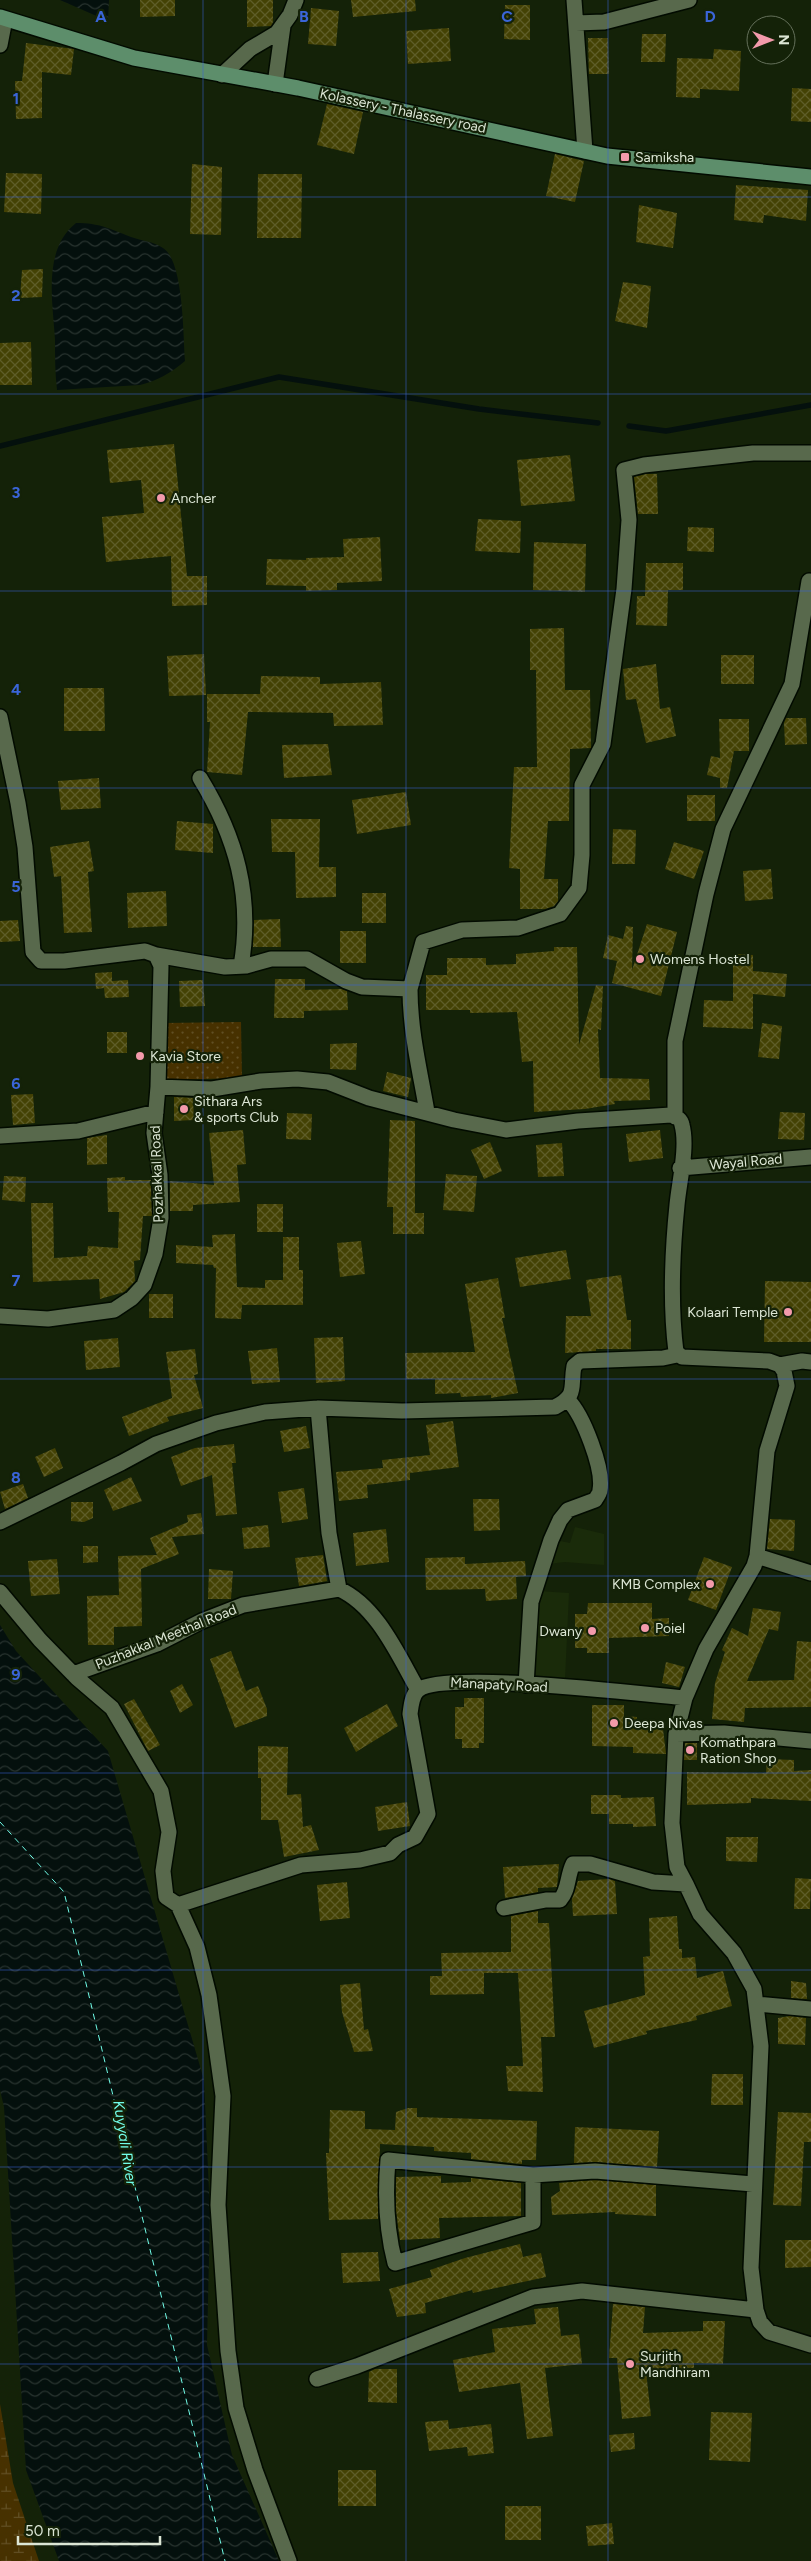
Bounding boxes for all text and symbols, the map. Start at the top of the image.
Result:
text: A [95,7,107,26]
text: B [299,7,309,26]
text: C [501,7,513,26]
text: D [704,7,716,26]
north arrow [746,15,796,65]
text: N [775,35,792,45]
street label: Kolassery - Thalassery road [318,85,488,137]
text: 1 [13,89,19,108]
place label: Samiksha [635,149,694,166]
marker: Samiksha [619,151,631,163]
text: 2 [11,286,21,305]
text: 3 [12,483,21,502]
place label: Ancher [171,490,216,507]
marker: Ancher [155,492,167,504]
text: 4 [11,680,21,699]
text: 5 [11,877,21,896]
place label: Womens Hostel [650,951,749,968]
marker: Womens Hostel [634,953,646,965]
place label: Kavia Store [150,1048,221,1065]
marker: Kavia Store [134,1050,146,1062]
text: 6 [11,1074,21,1093]
place label: Sithara Ars & sports Club [194,1093,279,1126]
marker: Sithara Ars & sports Club [178,1103,190,1115]
street label: Pozhakkal Road [147,1125,167,1223]
street label: Wayal Road [709,1150,783,1174]
text: 7 [12,1271,21,1290]
place label: Kolaari Temple [687,1304,778,1321]
marker: Kolaari Temple [782,1306,794,1318]
text: 8 [11,1468,21,1487]
place label: KMB Complex [612,1576,700,1593]
marker: KMB Complex [704,1578,716,1590]
street label: Puzhakkal Meethal Road [93,1601,239,1673]
place label: Poiel [655,1620,685,1637]
marker: Poiel [639,1622,651,1634]
place label: Dwany [539,1623,583,1640]
marker: Dwany [586,1625,598,1637]
text: 9 [11,1665,21,1684]
street label: Manapaty Road [450,1674,548,1696]
place label: Deepa Nivas [624,1715,703,1732]
marker: Deepa Nivas [608,1717,620,1729]
place label: Komathpara Ration Shop [700,1734,777,1767]
marker: Komathpara Ration Shop [684,1744,696,1756]
water label: Kuyyali River [109,2099,141,2188]
place label: Surjith Mandhiram [640,2348,710,2381]
marker: Surjith Mandhiram [624,2358,636,2370]
scale bar [18,2514,160,2546]
text: 50 m [25,2522,60,2540]

